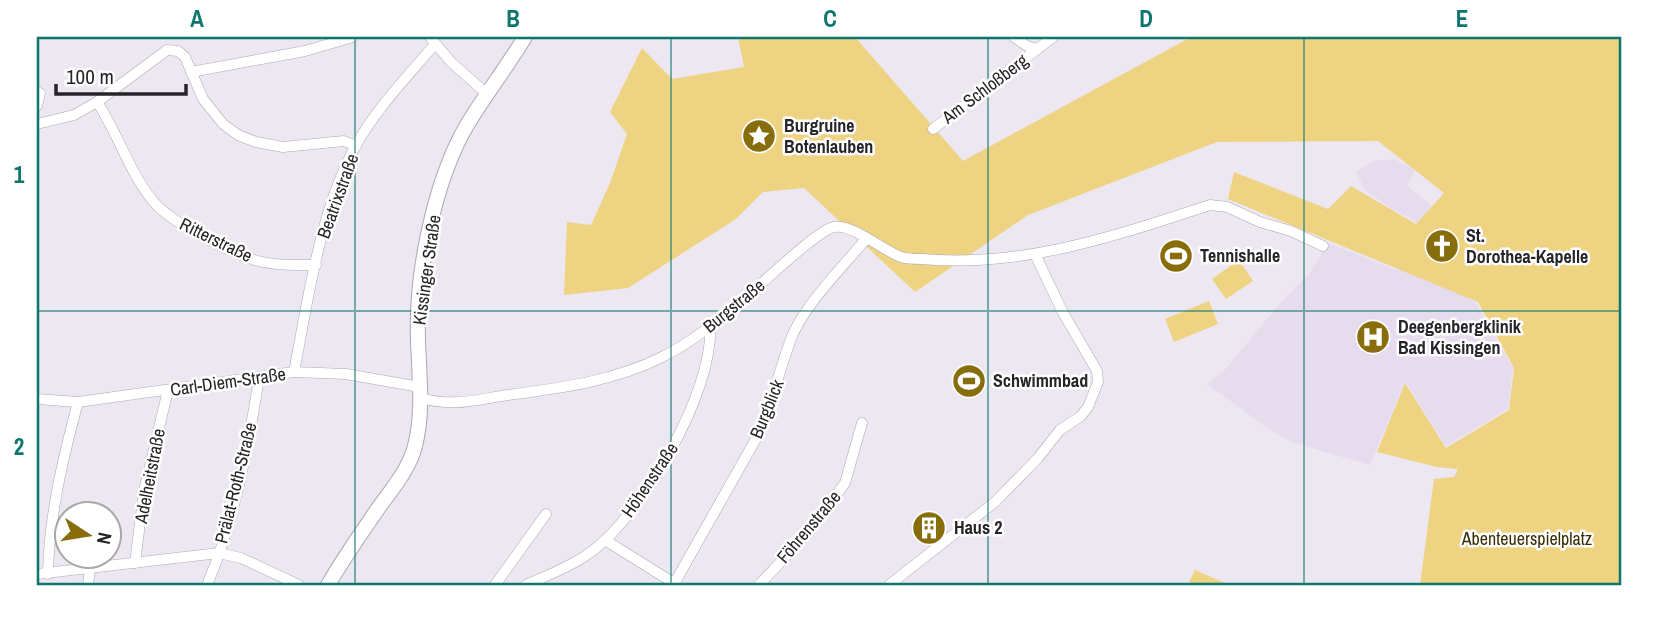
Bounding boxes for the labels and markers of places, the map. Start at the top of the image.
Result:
place label: Burgruine Botenlauben [784,113,873,159]
place icon: Burgruine Botenlauben [740,117,778,155]
place label: St. Dorothea-Kapelle [1466,223,1588,269]
church icon: St. Dorothea-Kapelle [1423,227,1461,265]
sports icon: Tennishalle [1157,237,1195,275]
place label: Tennishalle [1200,243,1280,268]
place label: Deegenbergklinik Bad Kissingen [1398,314,1522,360]
hospital icon: Deegenbergklinik Bad Kissingen [1354,318,1392,356]
sports icon: Schwimmbad [950,362,988,400]
place label: Schwimmbad [993,368,1088,393]
building icon: Haus 2 [910,509,948,547]
place label: Haus 2 [954,515,1002,540]

